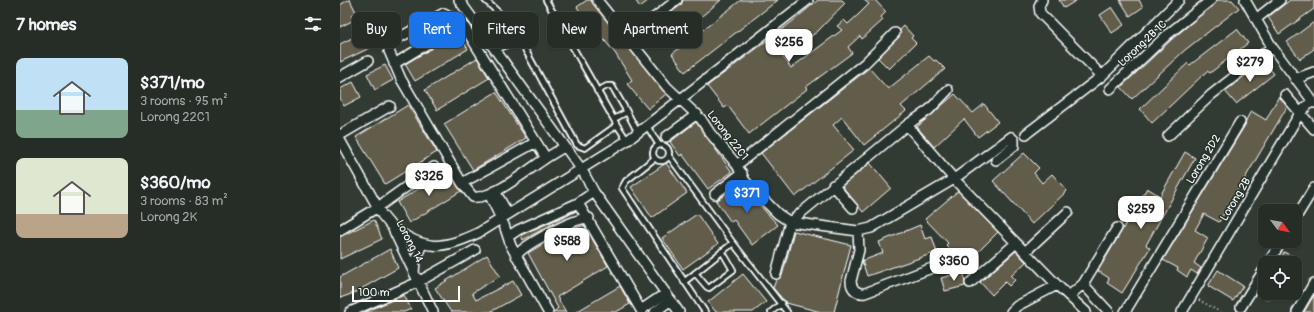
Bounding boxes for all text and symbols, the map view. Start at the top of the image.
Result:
chip: Buy [352,12,401,48]
chip: Rent [409,12,465,48]
chip: Filters [473,12,539,48]
chip: New [547,12,601,48]
chip: Apartment [609,12,702,48]
icon: filters [302,13,324,35]
text: 7 homes [16,14,76,35]
street label: Lorong 2B 1C [1115,17,1169,69]
pin: $256 [765,29,813,63]
text: $256 [775,34,803,50]
pin: $279 [1226,49,1274,83]
text: $279 [1236,54,1264,70]
text: $371/mo [140,72,205,93]
icon: home [48,74,96,122]
text: 3 rooms · 95 m² [140,93,228,109]
street label: Lorong 22C1 [704,108,751,163]
text: Lorong 22C1 [140,109,210,125]
street label: Lorong 2D2 [1184,132,1223,186]
pin: $326 [405,163,453,197]
text: $326 [414,168,444,184]
text: $360/mo [140,172,211,193]
icon: home [48,174,96,222]
street label: Lorong 2B [1217,175,1253,223]
pin: $371 [723,180,771,214]
text: $371 [734,185,760,201]
text: 3 rooms · 83 m² [140,193,228,209]
pin: $259 [1117,196,1165,230]
text: $259 [1127,201,1155,217]
north arrow [1258,204,1302,248]
map controls [1258,204,1302,300]
text: Lorong 2K [140,209,197,225]
street label: Lorong 14 [393,218,426,265]
pin: $588 [543,228,591,262]
text: $588 [553,233,581,249]
pin: $360 [930,248,978,282]
text: $360 [939,253,969,269]
button: locate [1258,256,1302,300]
scale bar [352,284,460,303]
text: 100 m [358,286,389,299]

